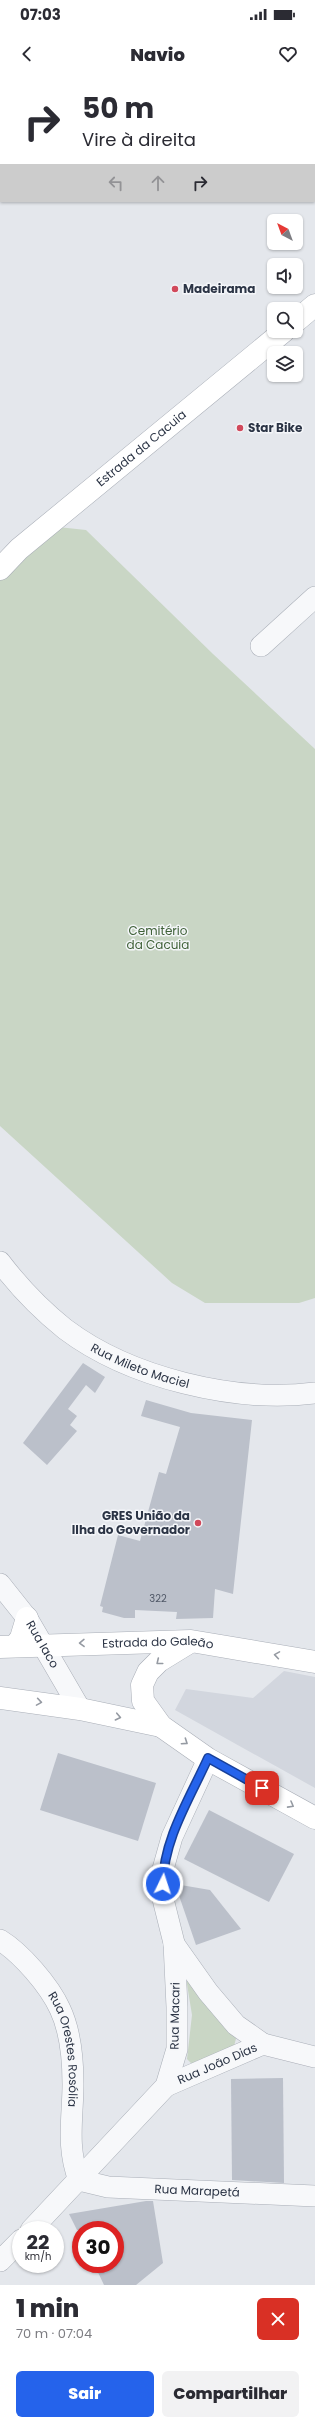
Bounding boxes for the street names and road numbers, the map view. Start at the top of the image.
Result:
street label: Estrada da Cacuia [92,406,190,490]
street label: Rua Mileto Maciel [88,1339,191,1392]
street label: Rua Iaco [22,1617,64,1671]
street label: Estrada do Galeão [102,1632,215,1653]
street label: Rua Macari [165,1982,184,2050]
street label: Rua Orestes Rosólia [44,1988,82,2108]
street label: Rua João Dias [175,2039,260,2088]
street label: Rua Marapetá [154,2180,240,2201]

